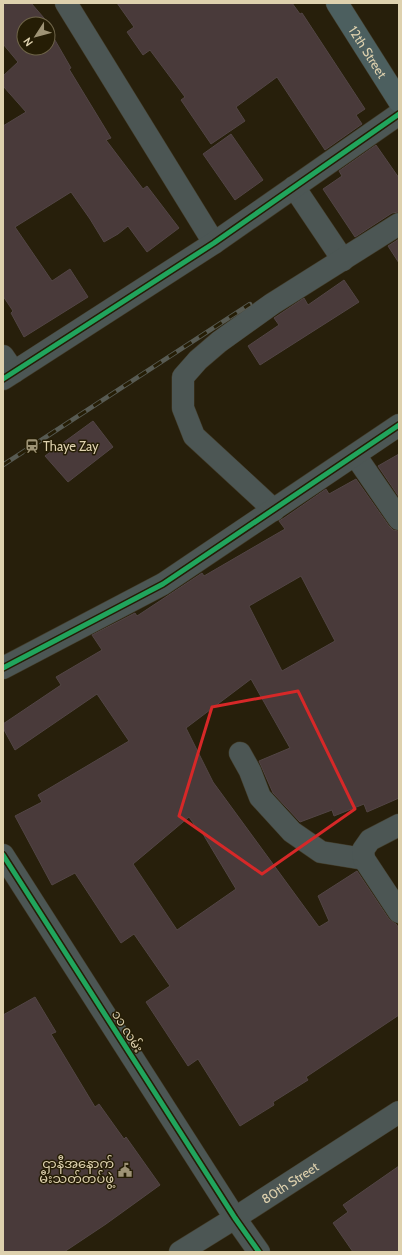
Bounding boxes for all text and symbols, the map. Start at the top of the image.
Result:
north arrow [16,16,56,56]
street label: 12th Street [346,23,391,82]
text: N [20,35,36,49]
station icon: Thaye Zay [24,438,40,454]
place label: Thaye Zay [43,438,99,454]
street label: ၁၁ လမ်း [109,1007,147,1055]
place label: ဌာနီအနောက် မီးသတ်တပ်ဖွဲ့ [39,1155,116,1189]
street label: 80th Street [258,1158,322,1207]
public building icon: ဌာနီအနောက် မီးသတ်တပ်ဖွဲ့ [117,1162,133,1178]

